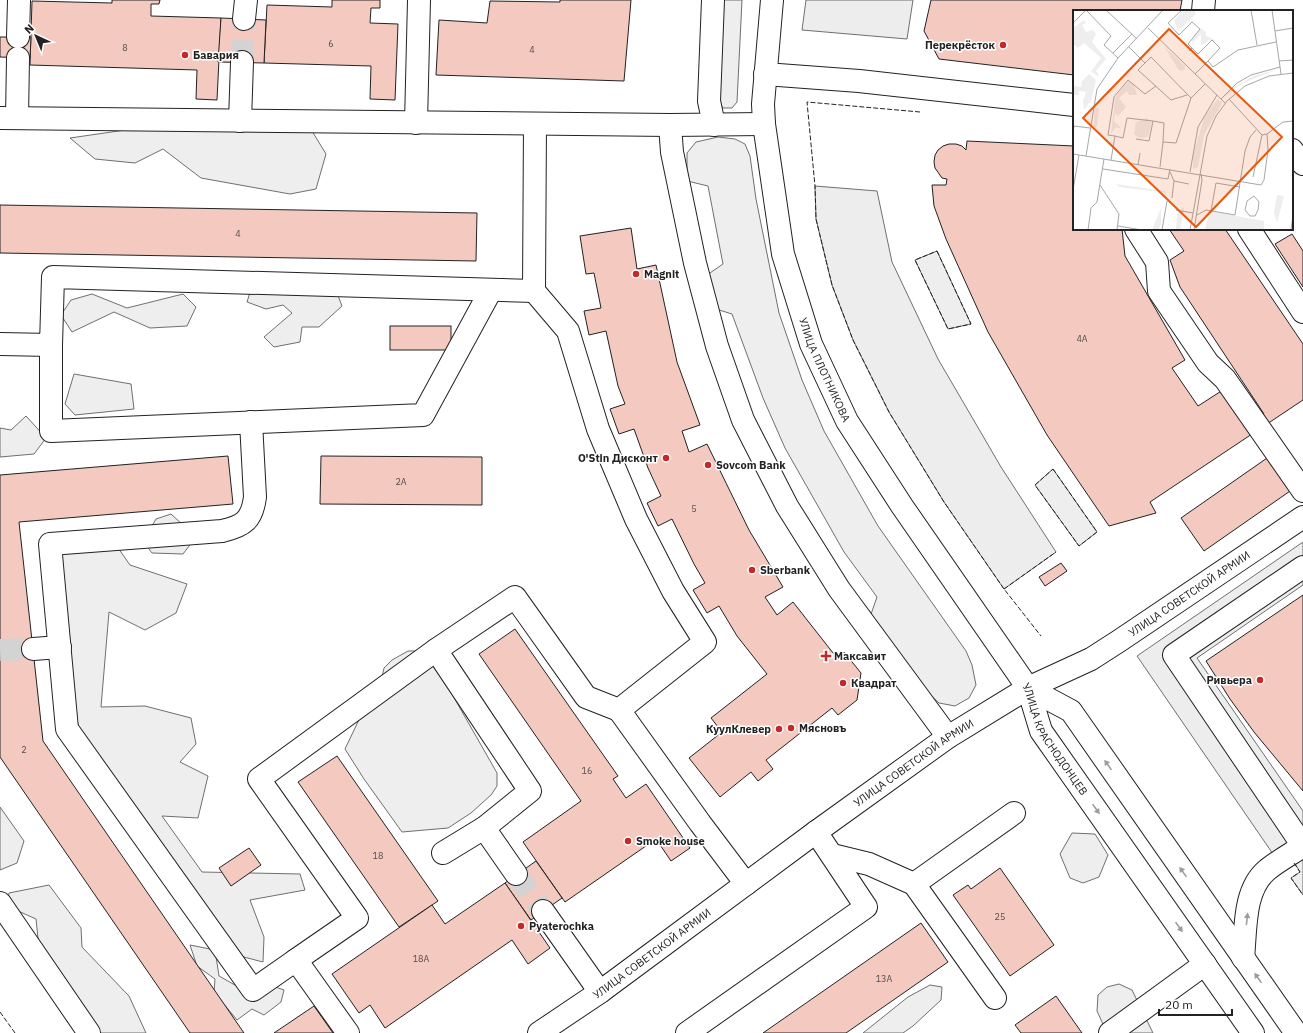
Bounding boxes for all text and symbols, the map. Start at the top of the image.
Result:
inset map [1073,10,1293,230]
north arrow [16,16,56,56]
text: N [21,21,37,37]
house number: 6 [328,38,334,49]
place label: Перекрёсток [925,38,995,52]
marker: Перекрёсток [998,40,1008,50]
house number: 8 [122,42,128,53]
house number: 4 [529,44,535,55]
place label: Бавария [193,48,239,62]
marker: Бавария [180,50,190,60]
house number: 4 [235,228,241,239]
place label: Magnit [644,267,679,281]
marker: Magnit [631,269,641,279]
street label: УЛИЦА ПЛОТНИКОВА [796,316,853,424]
house number: 4А [1076,333,1088,344]
place label: O'Stin Дисконт [578,451,659,465]
marker: O'Stin Дисконт [661,453,671,463]
place label: Sovcom Bank [716,458,786,472]
marker: Sovcom Bank [703,460,713,470]
house number: 2А [395,476,407,487]
house number: 5 [691,503,697,514]
street label: УЛИЦА СОВЕТСКОЙ АРМИИ [1126,548,1253,640]
place label: Sberbank [760,563,811,577]
marker: Sberbank [747,565,757,575]
place label: Максавит [834,649,887,663]
marker: Максавит [821,651,831,661]
place label: Ривьера [1206,673,1252,687]
marker: Ривьера [1255,675,1265,685]
place label: Квадрат [851,676,897,690]
marker: Квадрат [838,678,848,688]
street label: УЛИЦА КРАСНОДОНЦЕВ [1019,680,1091,798]
street label: УЛИЦА СОВЕТСКОЙ АРМИИ [851,716,976,810]
place label: Мясновъ [799,721,846,735]
place label: КуулКлевер [706,722,771,736]
marker: Мясновъ [786,723,796,733]
marker: КуулКлевер [774,724,784,734]
house number: 2 [21,744,27,755]
one-way arrow [1104,760,1112,770]
house number: 16 [582,765,592,776]
one-way arrow [1092,804,1100,814]
place label: Smoke house [636,834,705,848]
marker: Smoke house [623,836,633,846]
house number: 18 [373,850,383,861]
one-way arrow [1179,866,1187,877]
street label: УЛИЦА СОВЕТСКОЙ АРМИИ [590,905,714,1002]
house number: 25 [995,911,1005,922]
one-way arrow [1244,913,1250,925]
place label: Pyaterochka [529,919,594,933]
marker: Pyaterochka [516,921,526,931]
one-way arrow [1175,921,1183,932]
house number: 18А [413,953,430,964]
house number: 13А [876,973,893,984]
one-way arrow [1254,973,1262,983]
scale bar [1159,991,1232,1017]
text: 20 m [1165,997,1193,1012]

